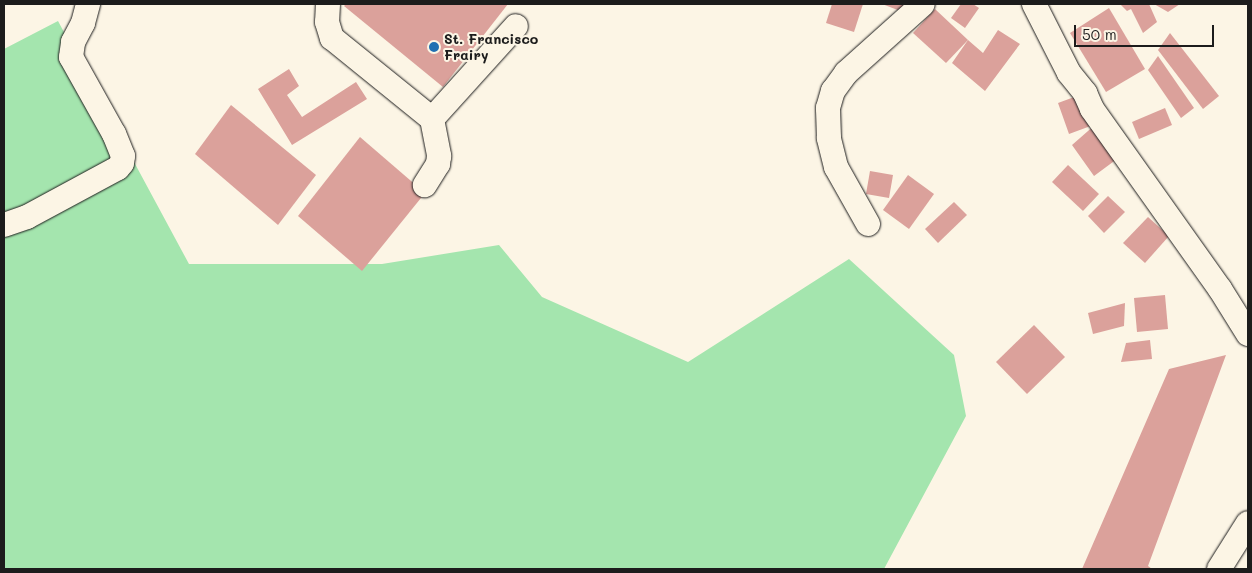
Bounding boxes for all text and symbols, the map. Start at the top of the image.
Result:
scale bar [1077,15,1217,47]
text: 50 m [1082,24,1117,44]
place label: St. Francisco Frairy [444,31,538,64]
marker: St. Francisco Frairy [428,41,440,53]

